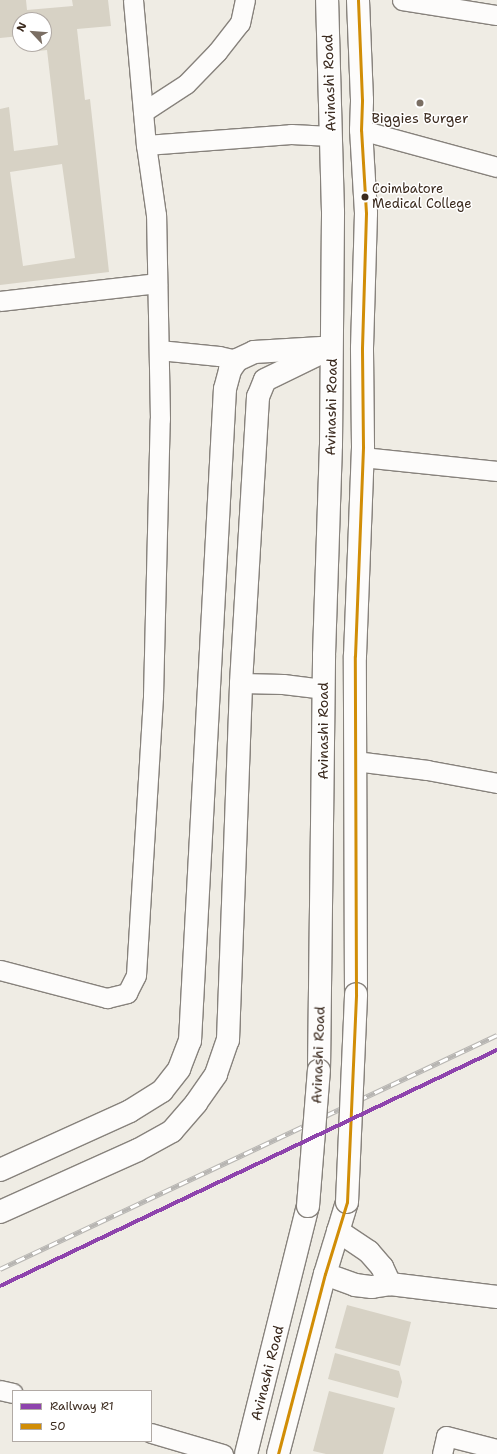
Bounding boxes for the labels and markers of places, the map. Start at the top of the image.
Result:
marker: Biggies Burger [415,98,425,108]
place label: Biggies Burger [371,110,469,126]
place label: Coimbatore Medical College [372,182,472,213]
marker: Coimbatore Medical College [360,192,370,202]

